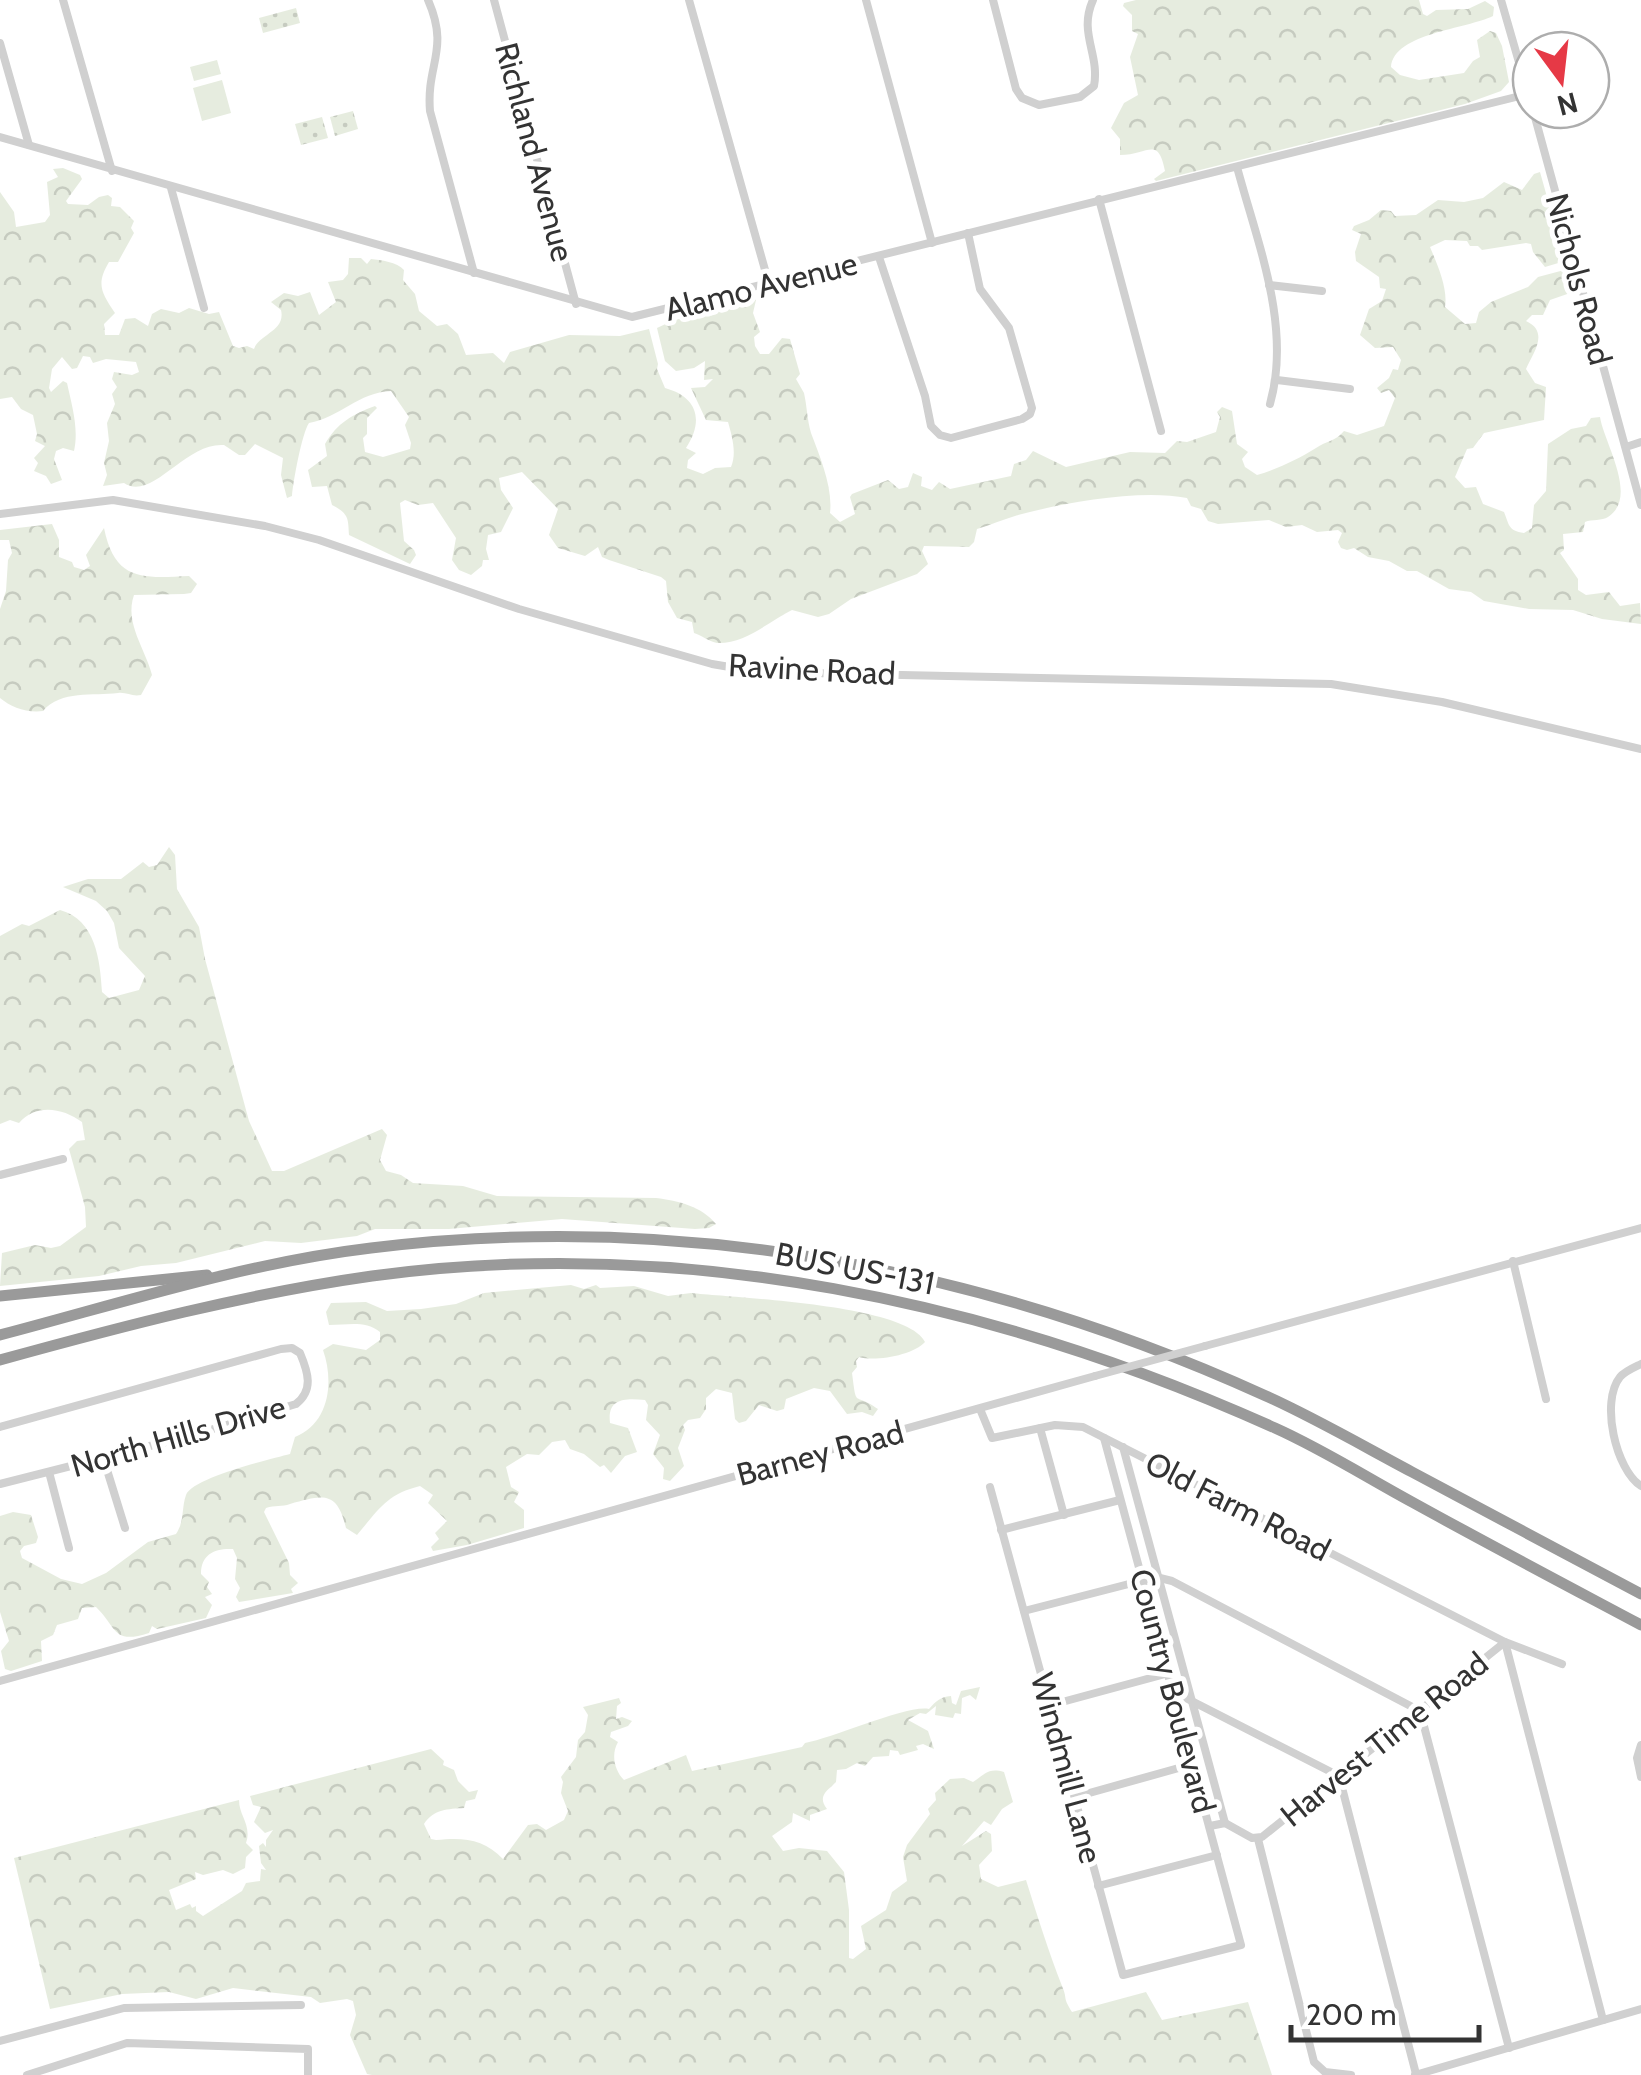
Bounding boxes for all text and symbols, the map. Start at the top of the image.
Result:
north arrow [1511,30,1611,130]
street label: Richland Avenue [487,38,583,266]
text: N [1554,85,1581,123]
street label: Nichols Road [1537,189,1621,369]
street label: Alamo Avenue [661,243,861,329]
street label: Ravine Road [727,645,897,693]
street label: BUS US-131 [772,1233,938,1303]
street label: North Hills Drive [66,1387,290,1485]
street label: Barney Road [732,1412,908,1494]
street label: Old Farm Road [1139,1443,1337,1569]
street label: Country Boulevard [1122,1565,1224,1817]
street label: Harvest Time Road [1272,1643,1496,1835]
street label: Windmill Lane [1023,1669,1111,1867]
scale bar [1291,1980,1478,2042]
text: 200 m [1306,1996,1397,2033]

